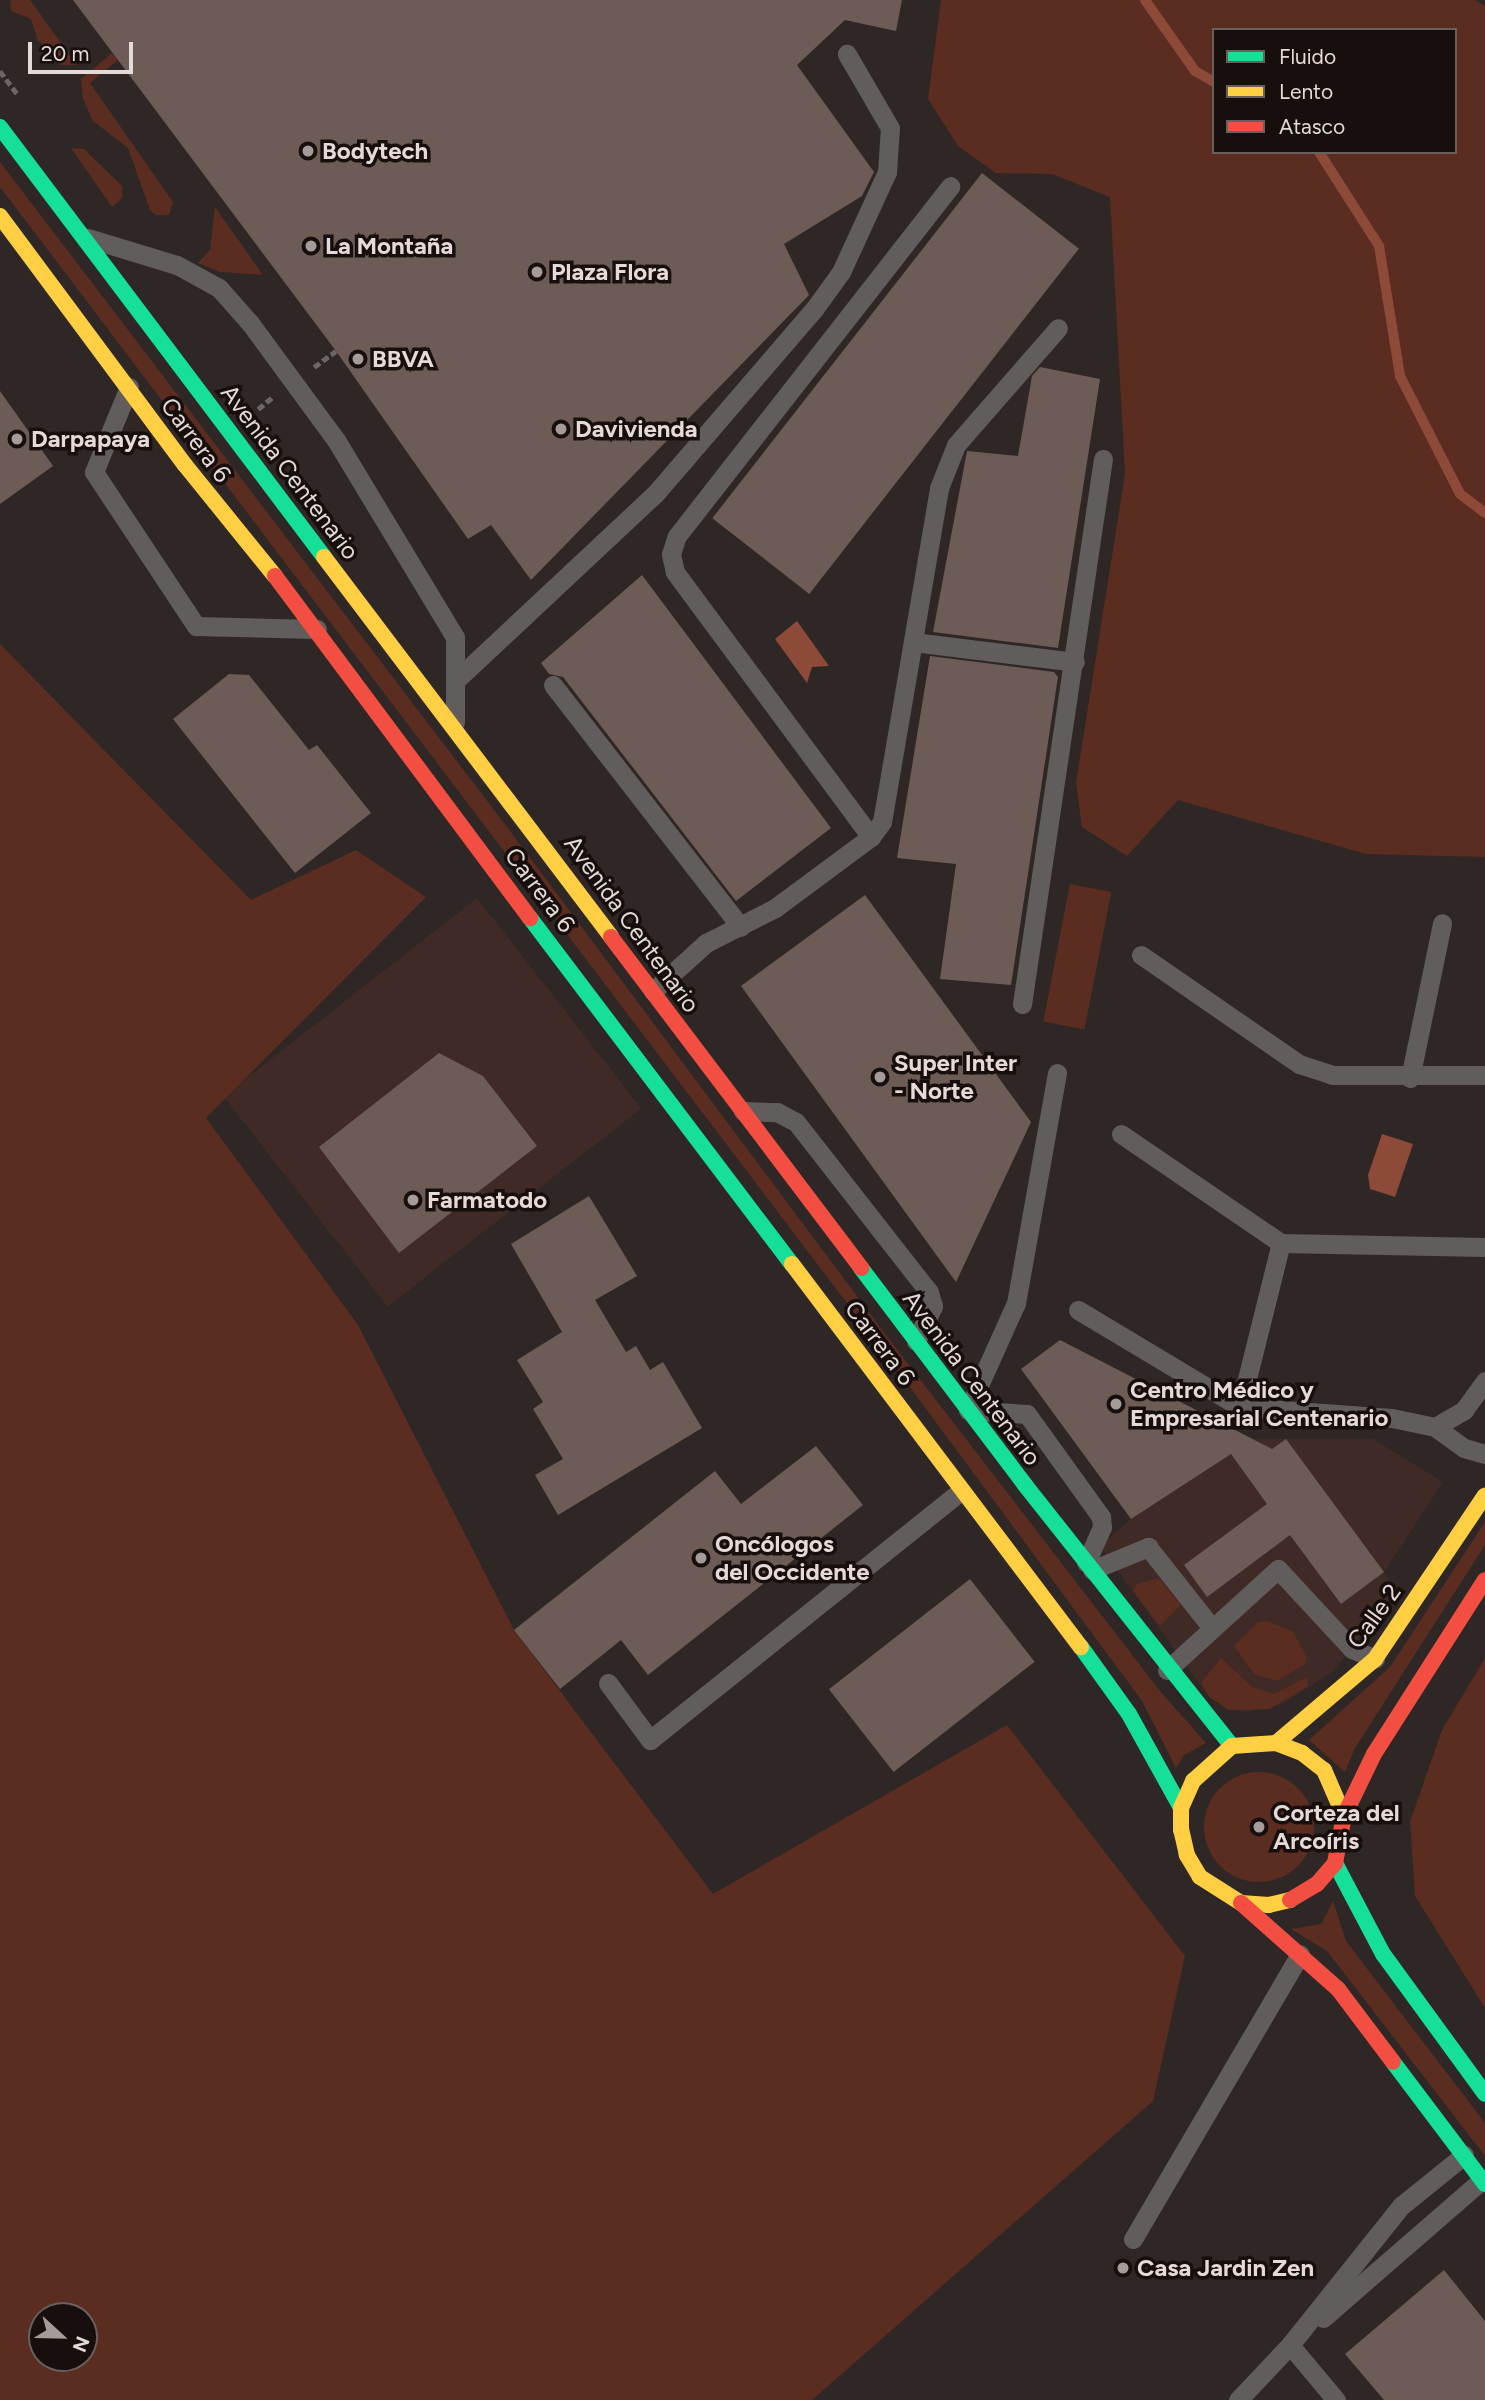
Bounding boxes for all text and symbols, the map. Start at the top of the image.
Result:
scale bar [32,28,136,72]
legend [1212,28,1457,154]
text: 20 m [41,41,89,66]
text: Fluido [1279,44,1336,69]
text: Lento [1279,79,1333,104]
text: Atasco [1279,114,1345,139]
place label: Bodytech [322,137,428,165]
marker: Bodytech [300,143,316,159]
place label: La Montaña [325,232,453,260]
marker: La Montaña [303,238,319,254]
place label: Plaza Flora [551,258,669,286]
marker: Plaza Flora [529,264,545,280]
place label: BBVA [372,345,434,373]
marker: BBVA [350,351,366,367]
street label: Avenida Centenario [215,379,365,565]
street label: Carrera 6 [155,392,237,488]
place label: Davivienda [575,415,698,443]
marker: Davivienda [553,421,569,437]
place label: Darpapaya [31,425,150,453]
marker: Darpapaya [9,431,25,447]
street label: Avenida Centenario [558,830,706,1018]
street label: Carrera 6 [499,842,581,938]
place label: Super Inter - Norte [894,1049,1017,1105]
marker: Super Inter - Norte [872,1069,888,1085]
place label: Farmatodo [427,1186,547,1214]
marker: Farmatodo [405,1192,421,1208]
street label: Avenida Centenario [897,1285,1047,1471]
street label: Carrera 6 [839,1295,921,1391]
place label: Centro Médico y Empresarial Centenario [1130,1376,1388,1432]
marker: Centro Médico y Empresarial Centenario [1108,1396,1124,1412]
place label: Oncólogos del Occidente [715,1530,870,1586]
marker: Oncólogos del Occidente [693,1550,709,1566]
street label: Calle 2 [1341,1578,1407,1654]
place label: Corteza del Arcoíris [1273,1799,1400,1855]
marker: Corteza del Arcoíris [1251,1819,1267,1835]
place label: Casa Jardin Zen [1137,2254,1314,2282]
marker: Casa Jardin Zen [1115,2260,1131,2276]
north arrow [28,2302,98,2372]
text: N [68,2333,94,2355]

